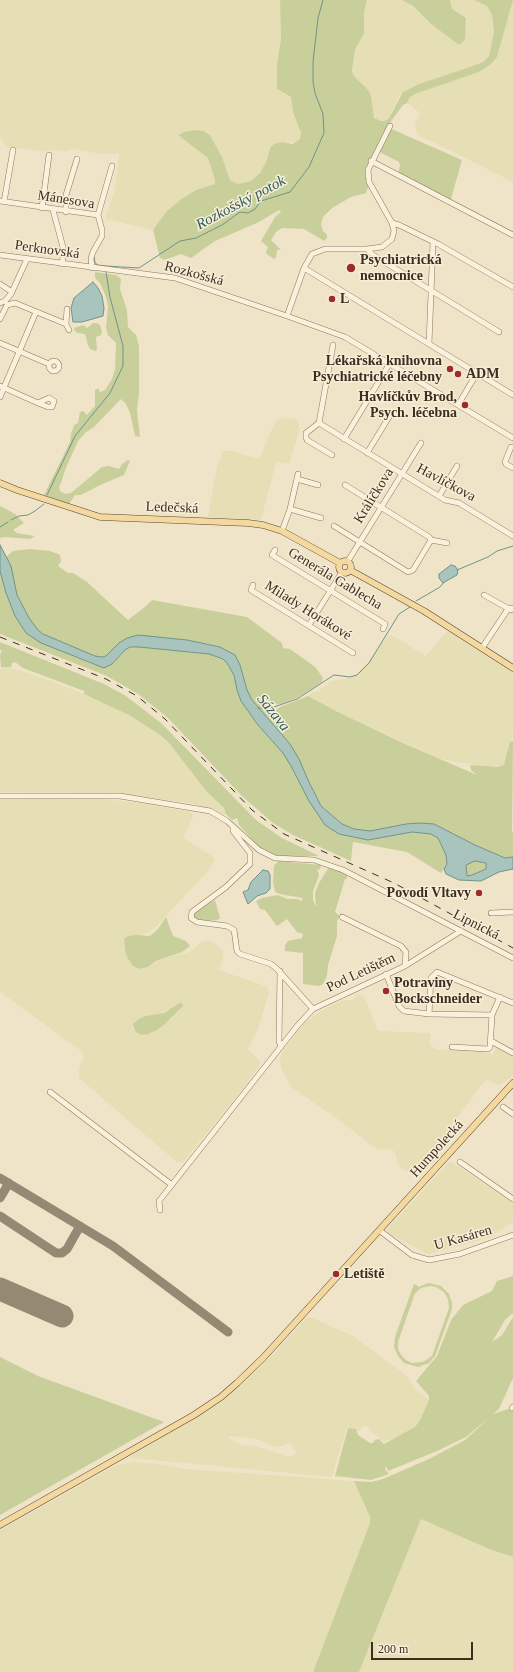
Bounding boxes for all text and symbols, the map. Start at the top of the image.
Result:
water label: Rozkošský potok [193,172,289,234]
street label: Mánesova [36,187,96,213]
street label: Perknovská [13,237,81,263]
place label: Psychiatrická nemocnice [360,252,442,284]
street label: Rozkošská [163,258,225,290]
marker: Psychiatrická nemocnice [345,262,357,274]
place label: L [340,291,349,307]
marker: L [327,294,337,304]
place label: Lékařská knihovna Psychiatrické léčebny [313,353,442,386]
marker: Lékařská knihovna Psychiatrické léčebny [445,364,455,374]
place label: ADM [466,366,499,382]
marker: ADM [453,369,463,379]
place label: Havlíčkův Brod, Psych. léčebna [358,389,457,422]
marker: Havlíčkův Brod, Psych. léčebna [460,400,470,410]
street label: Havlíčkova [414,460,478,506]
street label: Králíčkova [350,465,398,527]
street label: Ledečská [145,499,199,517]
street label: Generála Gablecha [285,544,385,614]
street label: Milady Horákové [262,578,354,644]
water label: Sázava [253,691,293,735]
place label: Povodí Vltavy [387,885,471,901]
marker: Povodí Vltavy [474,888,484,898]
street label: Lipnická [450,906,502,944]
street label: Pod Letištěm [324,950,398,996]
place label: Potraviny Bockschneider [394,975,482,1008]
marker: Potraviny Bockschneider [381,986,391,996]
street label: Humpolecká [407,1117,467,1181]
street label: U Kasáren [432,1222,494,1254]
place label: Letiště [344,1266,384,1282]
marker: Letiště [331,1269,341,1279]
scale bar [373,1634,475,1660]
text: 200 m [378,1642,408,1656]

